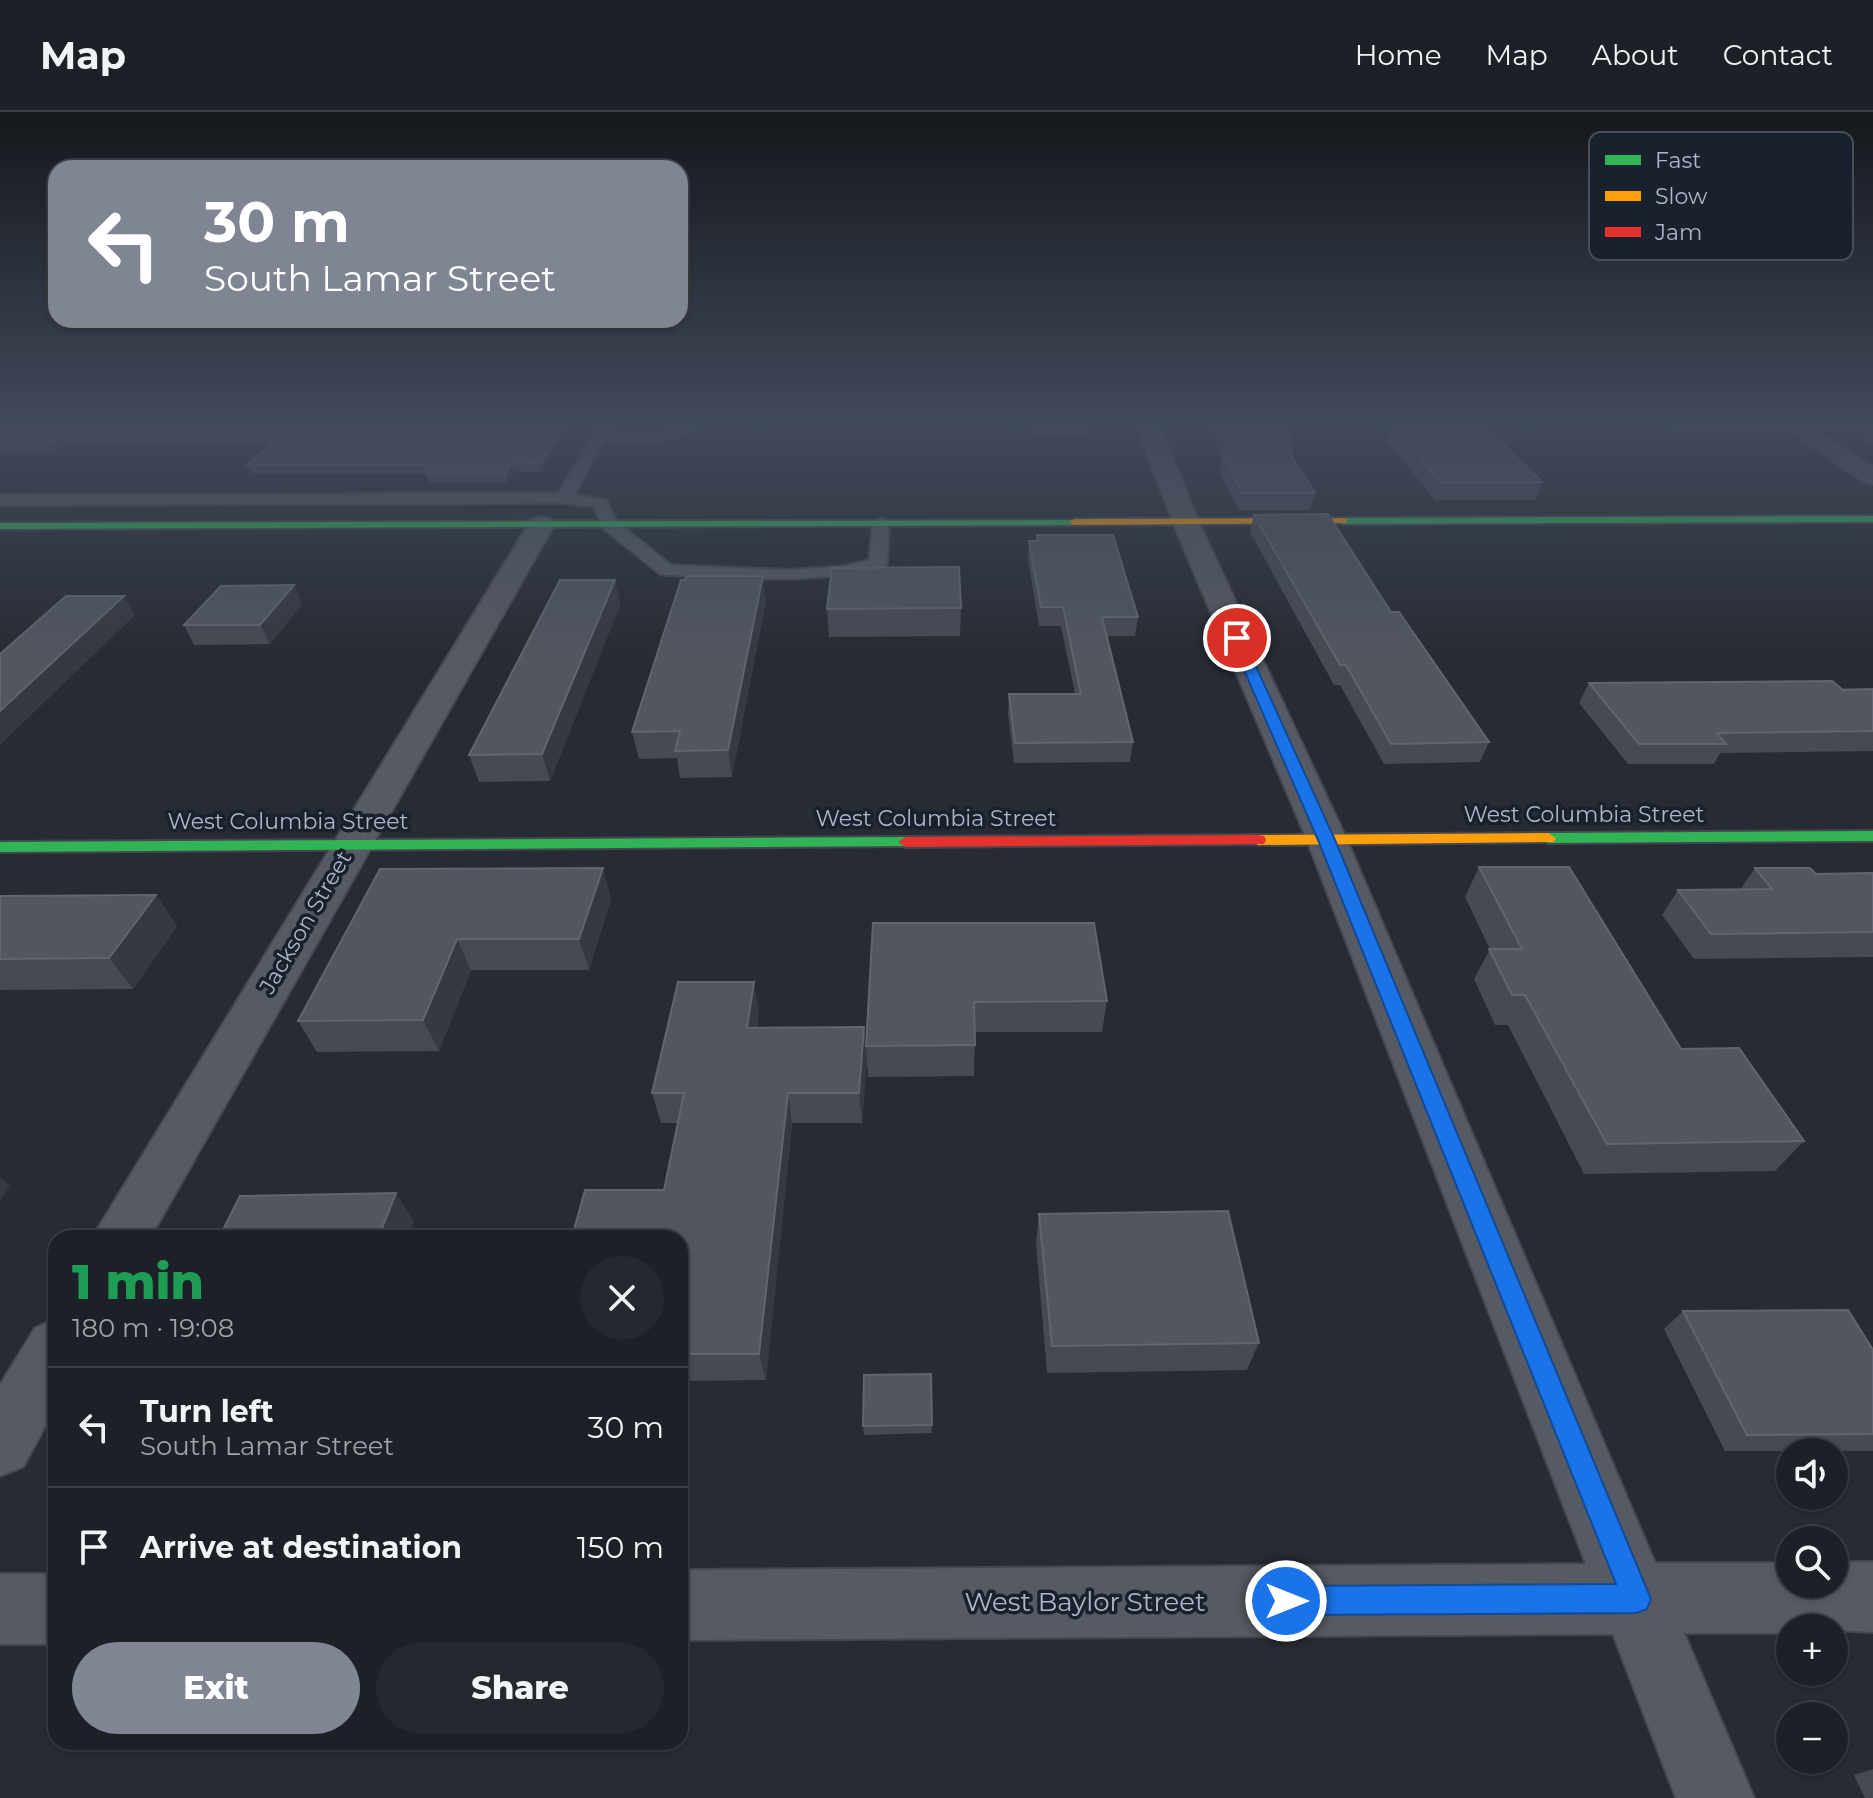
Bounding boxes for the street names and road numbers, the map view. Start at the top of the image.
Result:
street label: West Columbia Street [1464,801,1705,828]
street label: West Columbia Street [816,805,1057,832]
street label: West Columbia Street [168,808,409,835]
street label: Jackson Street [253,846,357,999]
street label: West Baylor Street [965,1586,1205,1618]

